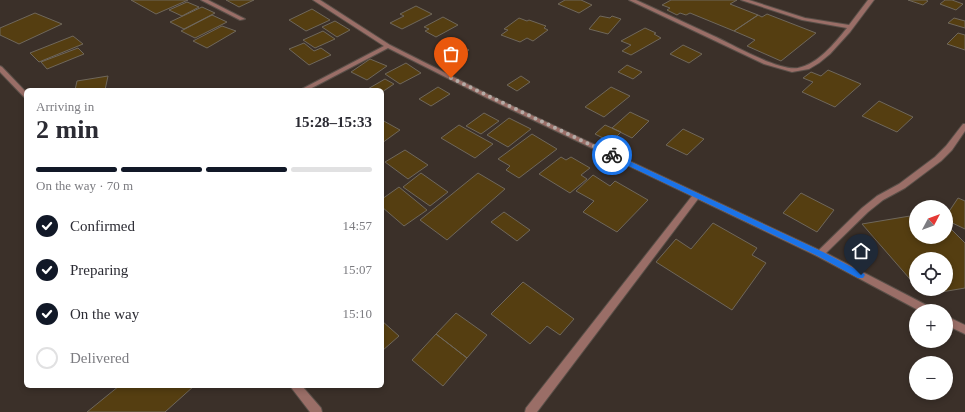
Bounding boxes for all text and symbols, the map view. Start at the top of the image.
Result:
pin [434,37,468,78]
icon: bag [440,43,462,65]
text: Arriving in [36,99,94,114]
text: 15:28–15:33 [295,114,372,130]
text: 2 min [36,115,99,144]
courier [592,135,632,175]
icon: bike [601,144,623,166]
text: On the way · 70 m [36,178,133,193]
north arrow [909,200,953,244]
map controls [909,200,953,400]
icon: check [36,215,58,237]
text: Confirmed [70,218,135,234]
text: 14:57 [342,218,372,233]
pin [844,234,878,275]
icon: home [850,240,872,262]
button: locate [909,252,953,296]
icon: check [36,259,58,281]
text: Preparing [70,262,128,278]
text: 15:07 [342,262,372,277]
icon: check [36,303,58,325]
button: + [909,304,953,348]
text: On the way [70,306,139,322]
text: 15:10 [342,306,372,321]
text: Delivered [70,350,129,366]
button: − [909,356,953,400]

